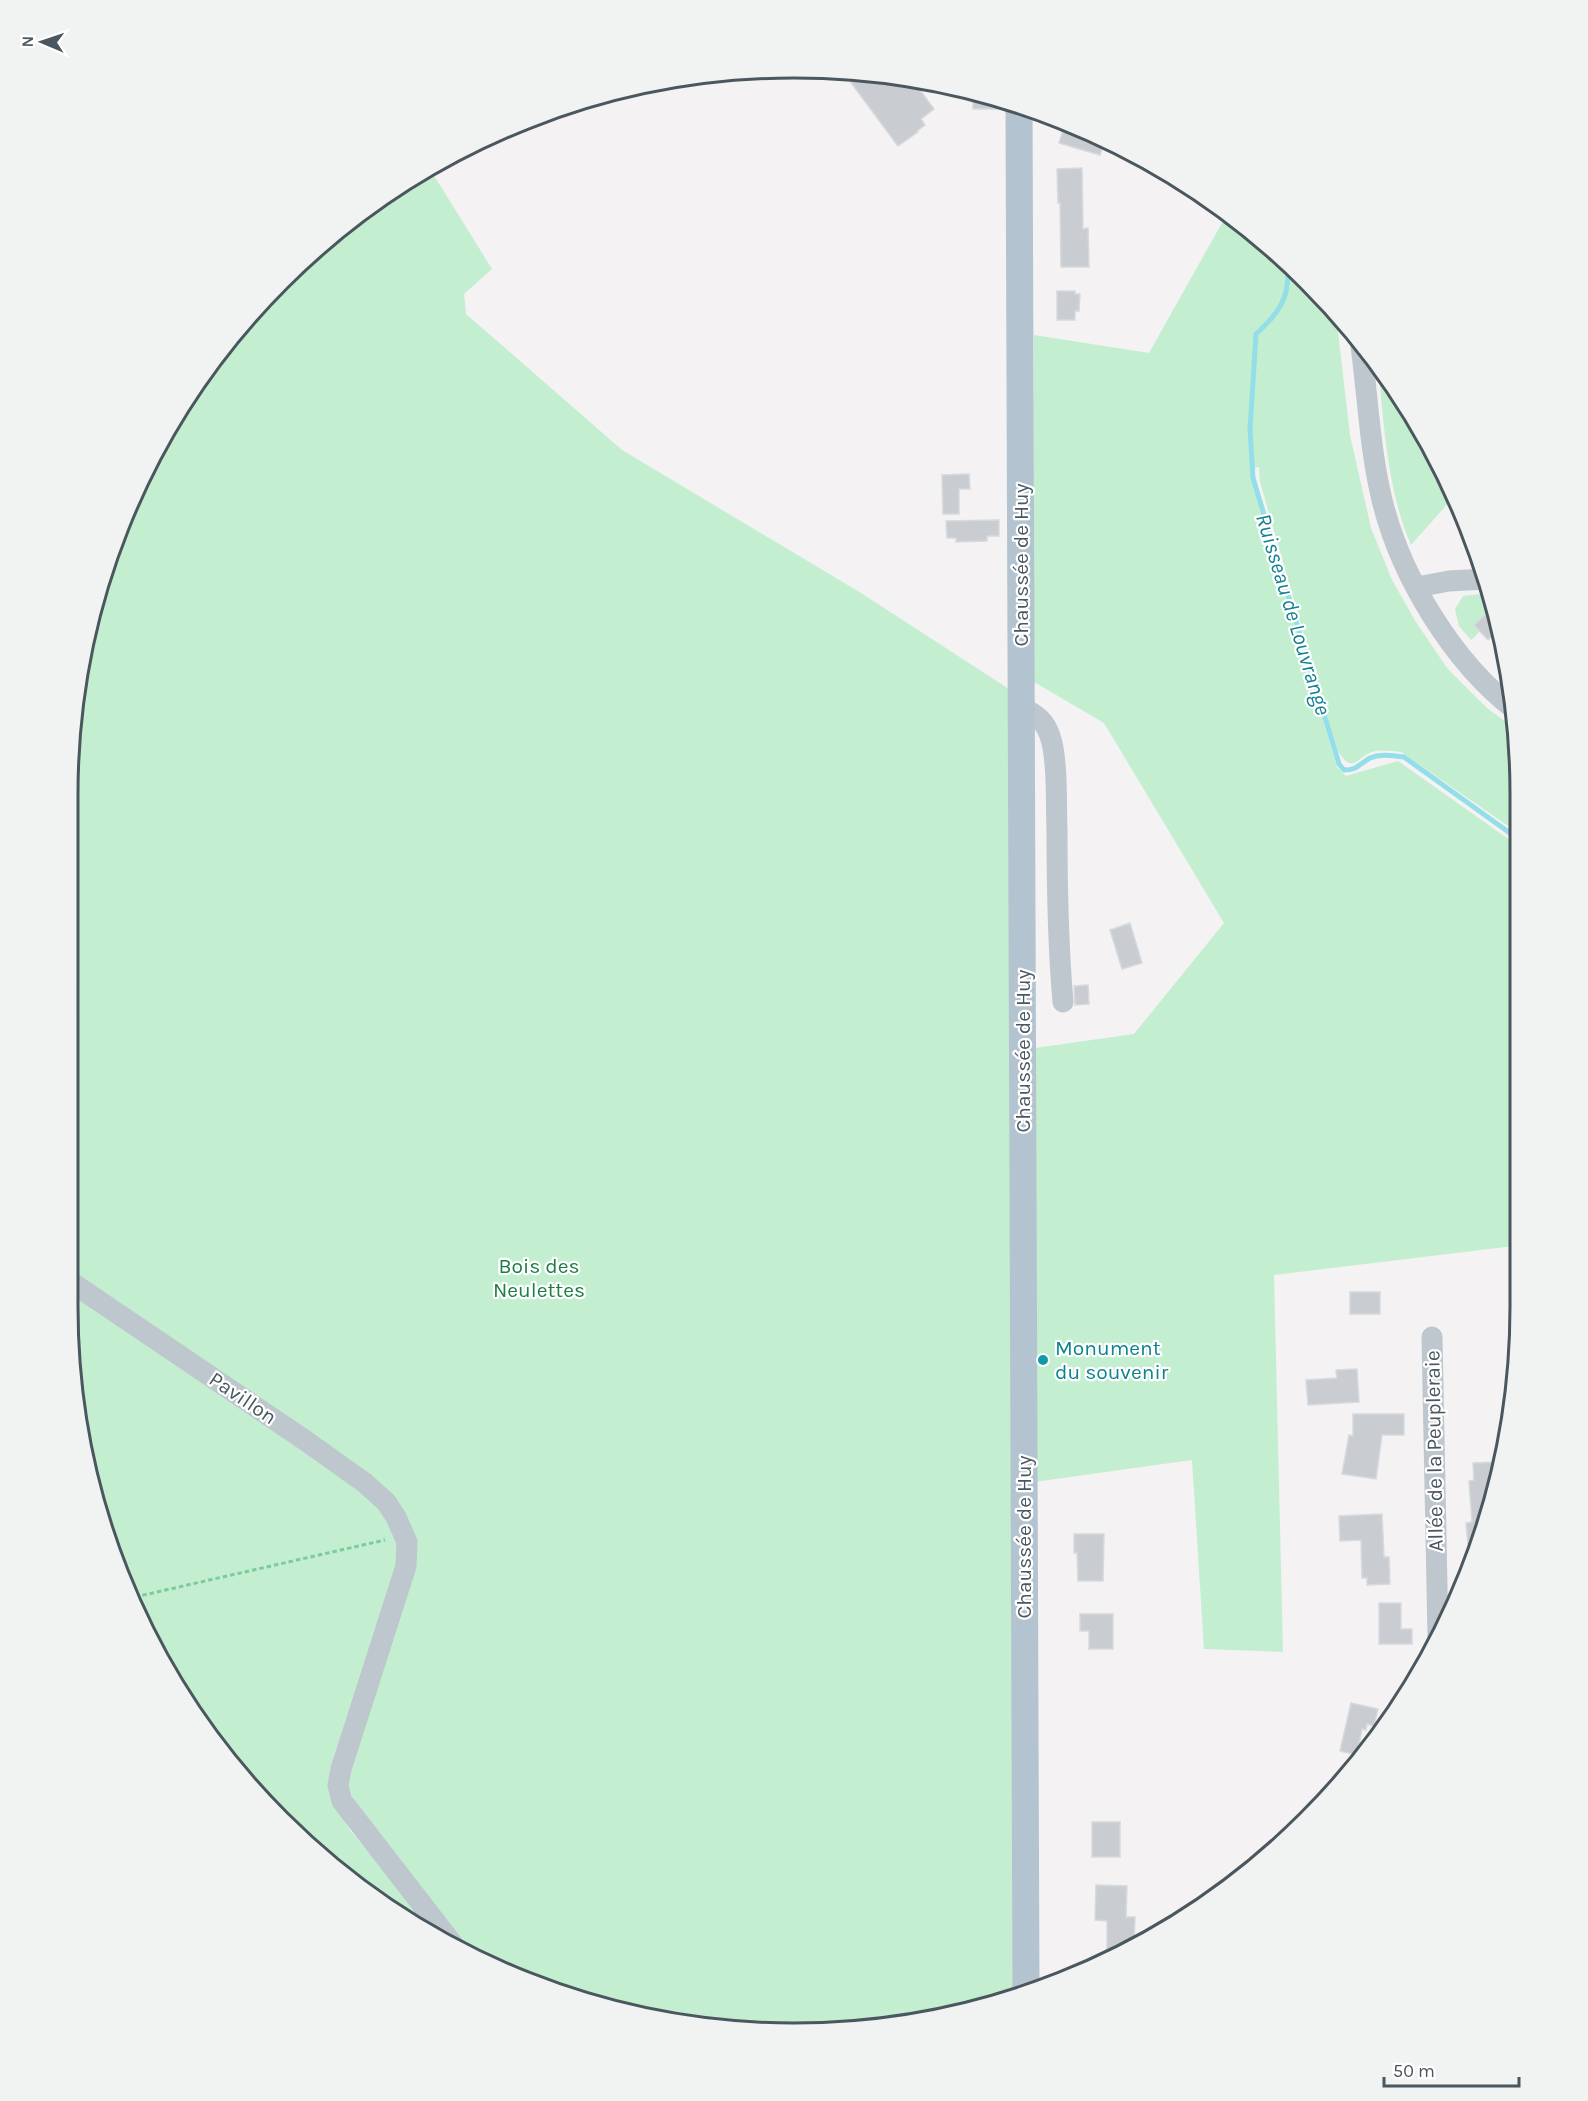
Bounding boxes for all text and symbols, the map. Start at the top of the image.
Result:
north arrow [12,12,72,72]
text: N [18,35,37,48]
street label: Chaussée de Huy [1009,483,1033,647]
water label: Ruisseau de Louvrange [1250,510,1336,718]
street label: Chaussée de Huy [1011,969,1035,1133]
park label: Bois des Neulettes [493,1254,585,1302]
place label: Monument du souvenir [1055,1336,1169,1384]
street label: Allée de la Peupleraie [1420,1350,1448,1552]
marker: Monument du souvenir [1036,1353,1050,1367]
street label: Pavillon [205,1367,281,1429]
street label: Chaussée de Huy [1012,1455,1036,1619]
scale bar [1384,2050,1519,2088]
text: 50 m [1393,2060,1435,2082]

